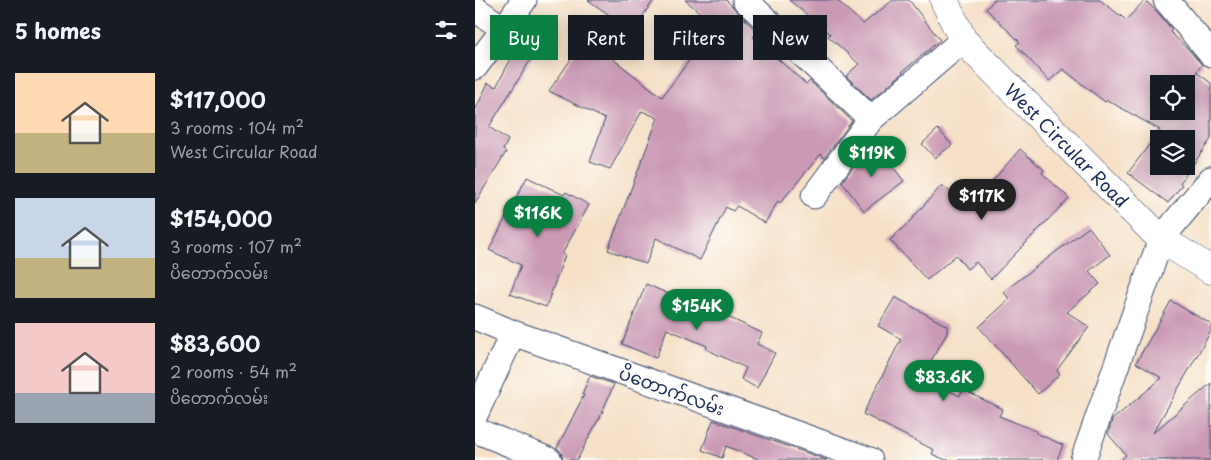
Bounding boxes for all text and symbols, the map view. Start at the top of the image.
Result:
text: 5 homes [15,14,101,46]
chip: Buy [490,15,558,60]
chip: Rent [568,15,644,60]
chip: Filters [654,15,743,60]
chip: New [753,15,827,60]
icon: filters [432,16,460,44]
map controls [1150,75,1195,175]
button: locate [1150,75,1195,120]
street label: West Circular Road [999,77,1135,213]
text: $117,000 [170,83,266,115]
icon: home [55,93,115,153]
text: 3 rooms · 104 m² [170,115,304,139]
button: layers [1150,130,1195,175]
pin: $119K [837,136,907,178]
text: West Circular Road [170,139,318,163]
text: $119K [849,140,895,164]
pin: $117K [947,178,1017,221]
text: $117K [959,183,1005,207]
pin: $116K [503,196,573,238]
text: $116K [514,200,562,224]
text: $154,000 [170,202,272,234]
icon: home [55,218,115,278]
text: 3 rooms · 107 m² [170,234,302,258]
text: ပိတောက်လမ်း [170,260,268,284]
pin: $154K [662,288,732,331]
text: $154K [672,293,722,317]
text: $83,600 [170,327,260,359]
icon: home [55,343,115,403]
street label: ပိတောက်လမ်း [615,358,729,422]
text: 2 rooms · 54 m² [170,359,297,383]
pin: $83.6K [903,360,985,402]
text: $83.6K [915,364,973,388]
text: ပိတောက်လမ်း [170,385,268,409]

